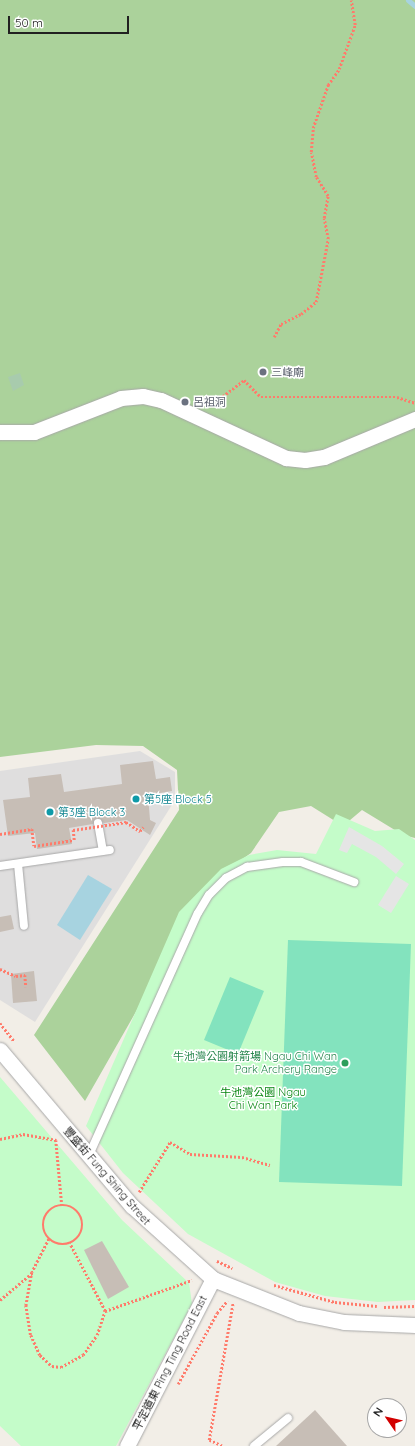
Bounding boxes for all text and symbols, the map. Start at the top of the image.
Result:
scale bar [10,8,131,34]
text: 50 m [15,15,43,30]
place label: 三峰廟 [271,365,304,379]
marker: 三峰廟 [258,367,268,377]
place label: 呂祖洞 [193,395,226,409]
marker: 呂祖洞 [180,397,190,407]
place label: 第5座 Block 5 [144,792,212,806]
marker: 第5座 Block 5 [131,794,141,804]
place label: 第3座 Block 3 [58,805,125,819]
marker: 第3座 Block 3 [45,807,55,817]
place label: 牛池灣公園射箭場 Ngau Chi Wan Park Archery Range [173,1050,337,1076]
marker: 牛池灣公園射箭場 Ngau Chi Wan Park Archery Range [340,1058,350,1068]
park label: 牛池灣公園 Ngau Chi Wan Park [220,1086,306,1112]
street label: 豐盛街 Fung Shing Street [61,1124,153,1228]
street label: 平定道東 Ping Ting Road East [130,1293,210,1433]
north arrow [367,1398,407,1438]
text: N [370,1405,386,1419]

